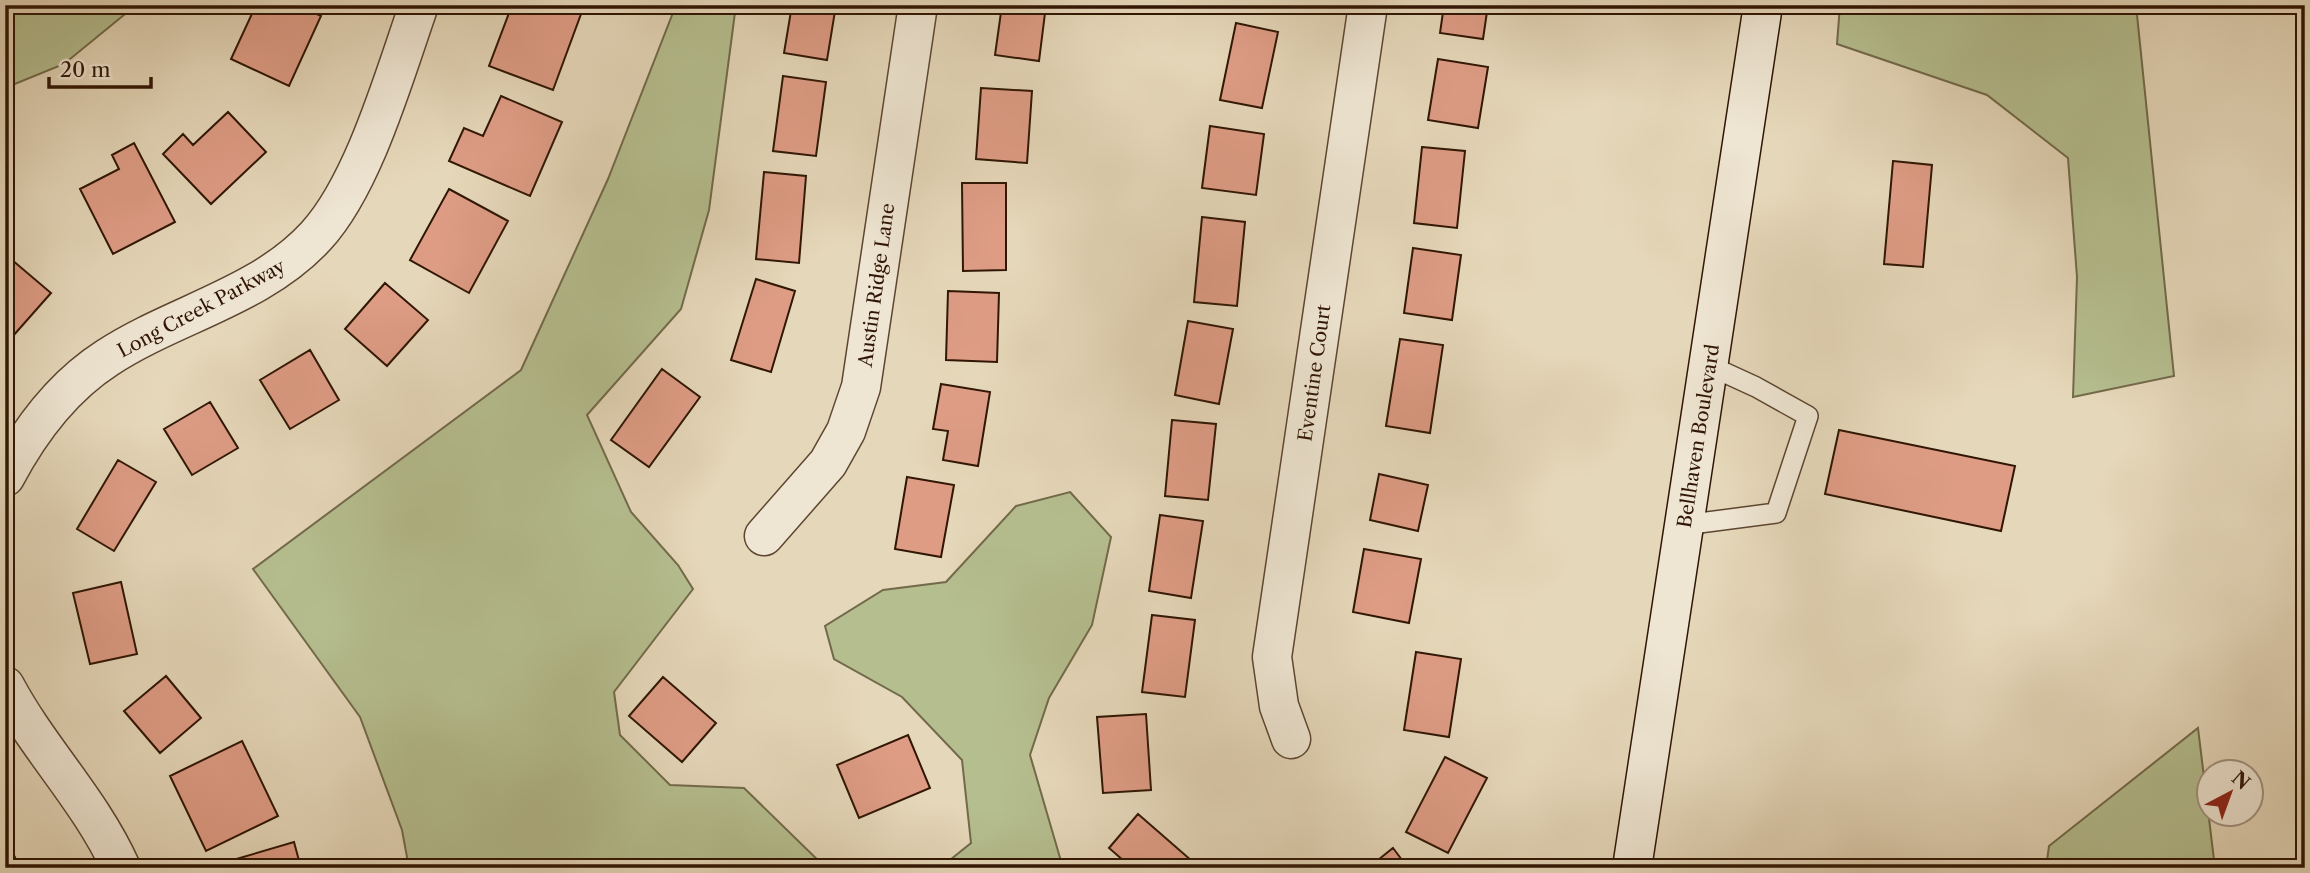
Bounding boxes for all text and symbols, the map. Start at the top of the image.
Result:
scale bar [49,46,150,90]
text: 20 m [60,57,111,82]
street label: Austin Ridge Lane [853,202,899,369]
street label: Long Creek Parkway [113,254,289,362]
street label: Eventine Court [1293,303,1336,443]
street label: Bellhaven Boulevard [1673,342,1724,530]
north arrow [2194,758,2264,828]
text: N [2227,766,2255,795]

